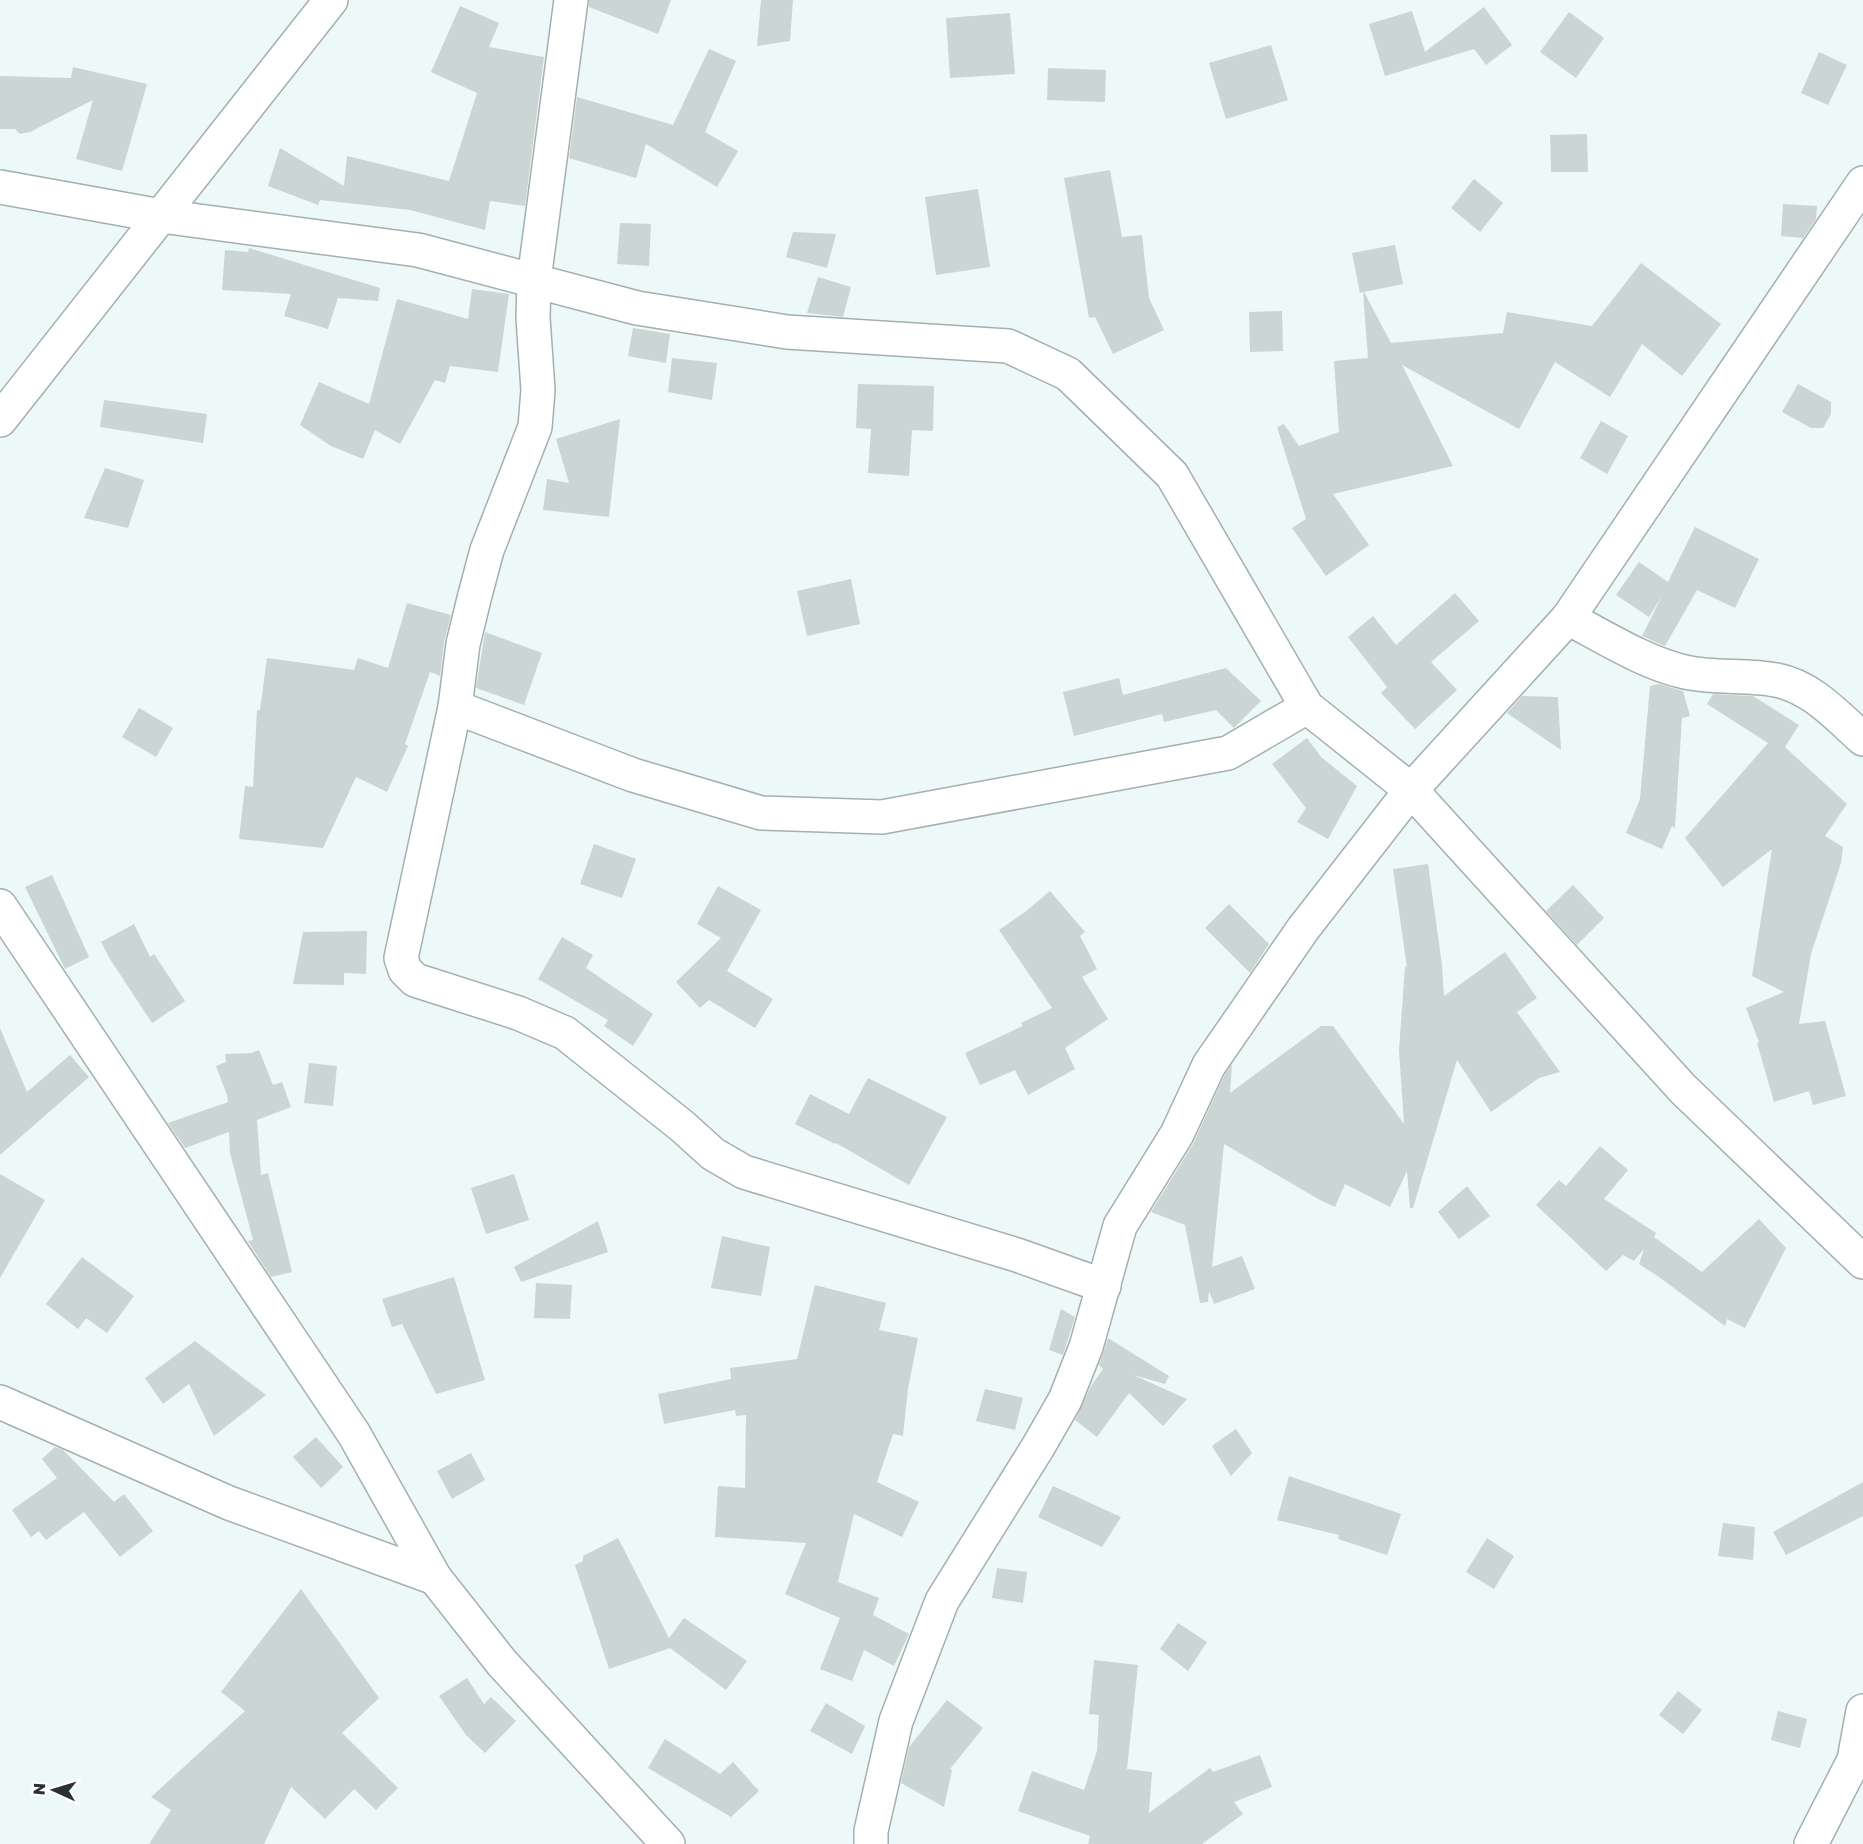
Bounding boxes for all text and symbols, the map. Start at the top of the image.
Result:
north arrow [24,1760,84,1820]
text: N [29,1782,49,1796]

